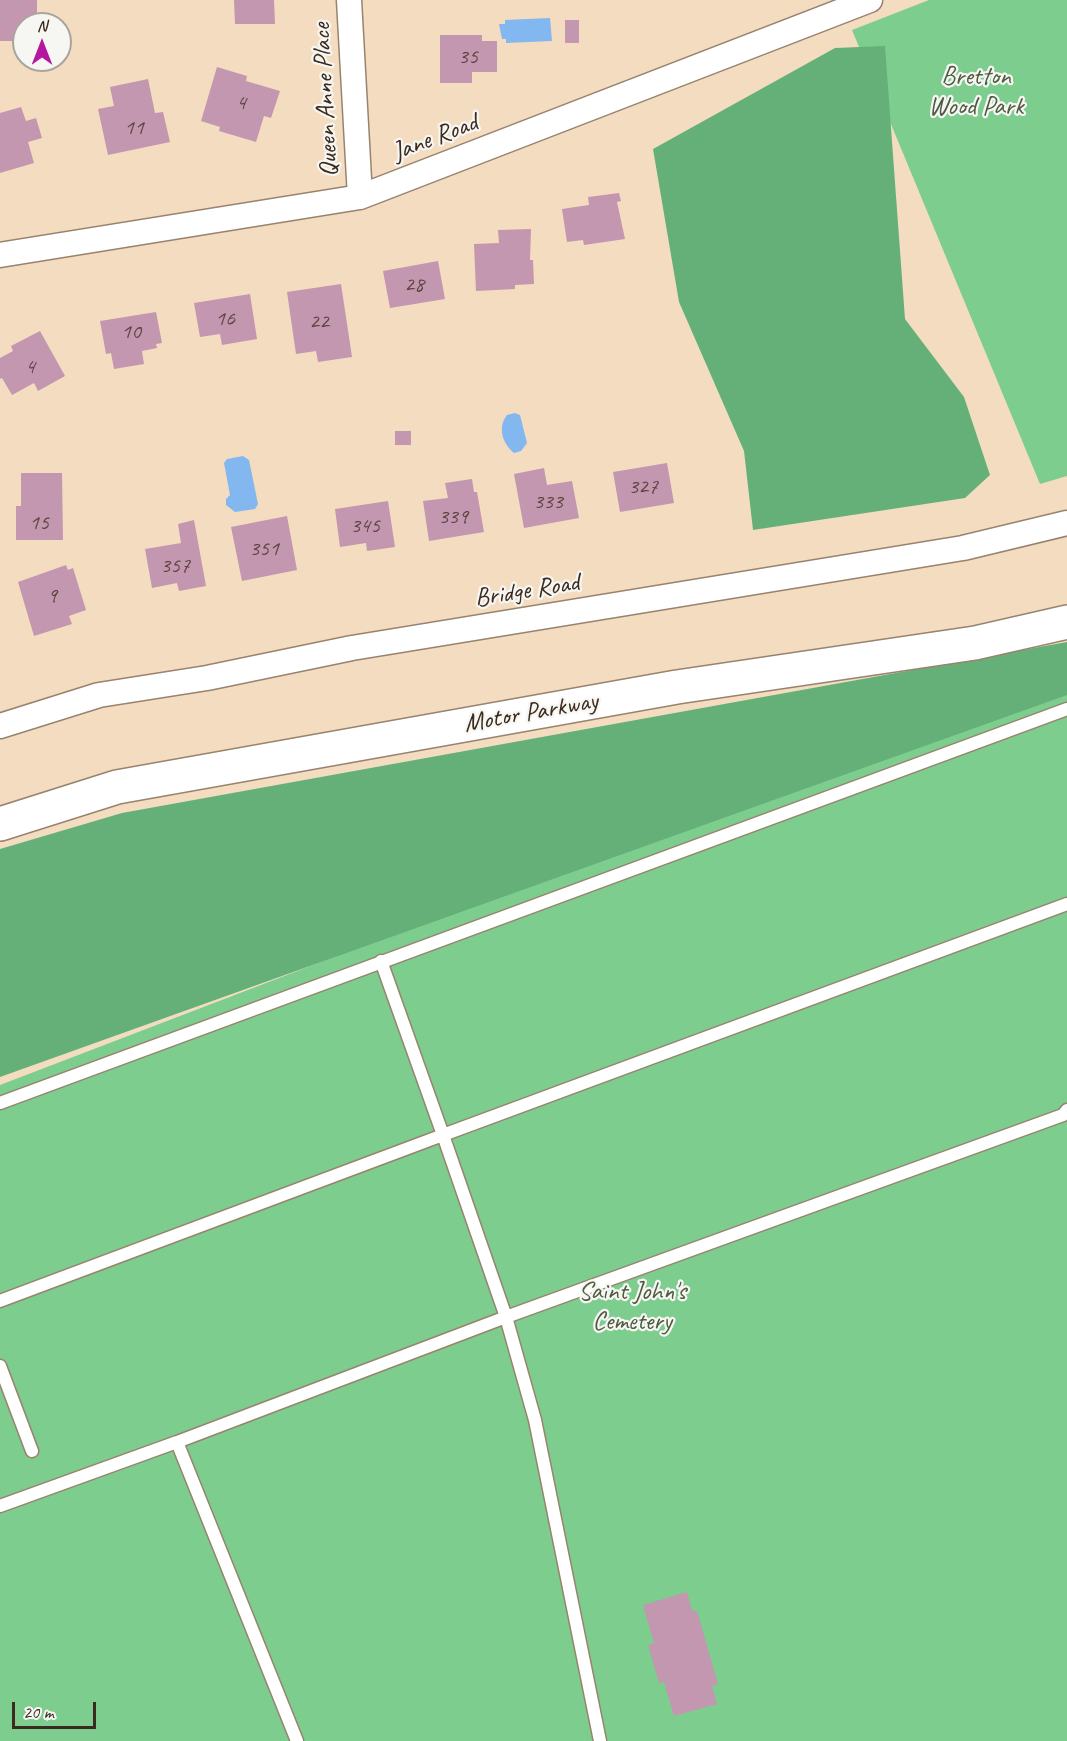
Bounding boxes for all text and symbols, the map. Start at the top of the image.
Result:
north arrow [12,12,72,72]
text: N [37,16,47,36]
street label: Queen Anne Place [306,22,346,178]
house number: 35 [458,44,478,70]
park label: Bretton Wood Park [929,61,1023,122]
house number: 4 [236,90,246,116]
street label: Jane Road [388,107,482,169]
house number: 11 [124,115,144,141]
house number: 28 [404,272,424,298]
house number: 16 [215,306,235,332]
house number: 22 [309,309,329,335]
house number: 10 [121,319,141,345]
house number: 4 [25,354,35,380]
house number: 327 [628,474,658,500]
house number: 333 [533,489,563,515]
house number: 339 [438,504,468,530]
house number: 15 [29,510,49,536]
house number: 345 [350,513,380,539]
house number: 351 [249,536,279,562]
house number: 357 [160,553,190,579]
street label: Bridge Road [472,567,582,615]
house number: 9 [47,583,57,609]
street label: Motor Parkway [462,686,600,740]
park label: Saint John's Cemetery [578,1276,686,1338]
scale bar [15,1690,99,1728]
text: 20 m [23,1701,54,1723]

